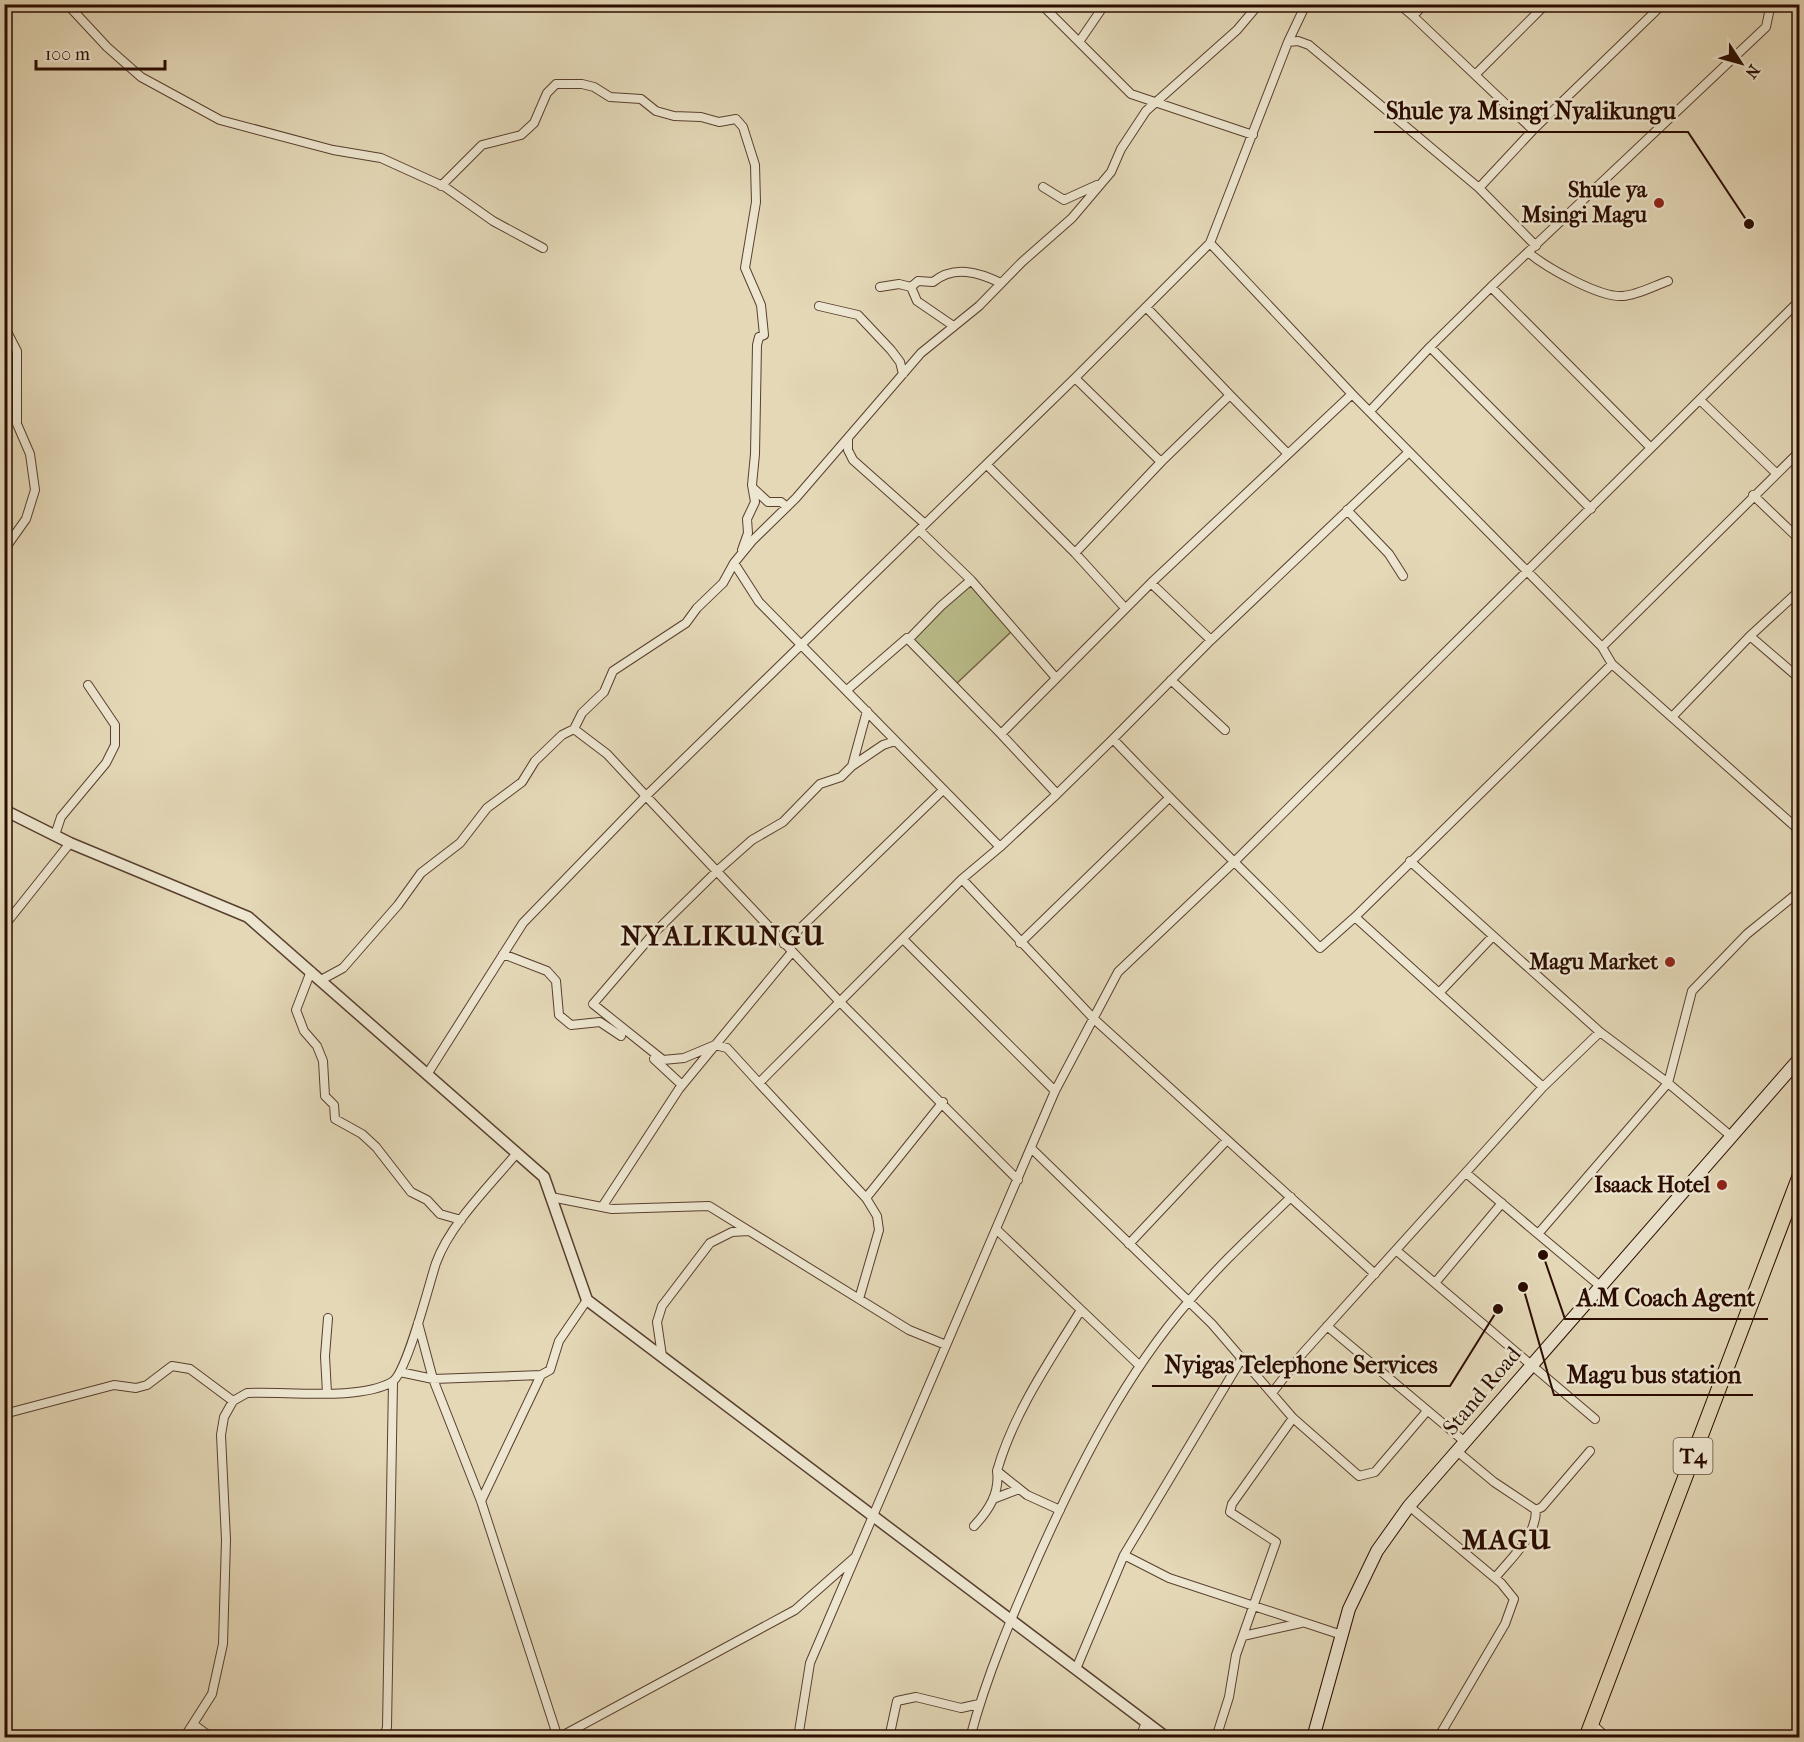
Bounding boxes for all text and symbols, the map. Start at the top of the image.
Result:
scale bar [36,33,165,71]
north arrow [1711,33,1771,93]
text: 100 m [45,44,90,65]
text: N [1741,61,1764,83]
callout: Shule ya Msingi Nyalikungu [1374,90,1688,132]
text: Shule ya Msingi Nyalikungu [1386,97,1676,125]
place label: Shule ya Msingi Magu [1521,177,1648,228]
marker: Shule ya Msingi Magu [1652,196,1666,210]
district label: NYALIKUNGU [621,919,825,952]
place label: Magu Market [1528,949,1659,975]
marker: Magu Market [1663,955,1677,969]
place label: Isaack Hotel [1594,1172,1711,1198]
marker: Isaack Hotel [1715,1178,1729,1192]
callout: A.M Coach Agent [1565,1277,1768,1319]
text: A.M Coach Agent [1575,1284,1756,1312]
street label: Stand Road [1437,1341,1527,1441]
callout: Nyigas Telephone Services [1152,1344,1450,1386]
text: Nyigas Telephone Services [1164,1351,1438,1379]
callout: Magu bus station [1554,1353,1753,1395]
text: Magu bus station [1567,1361,1743,1389]
road number: T4 [1674,1438,1712,1474]
district label: MAGU [1462,1523,1552,1556]

